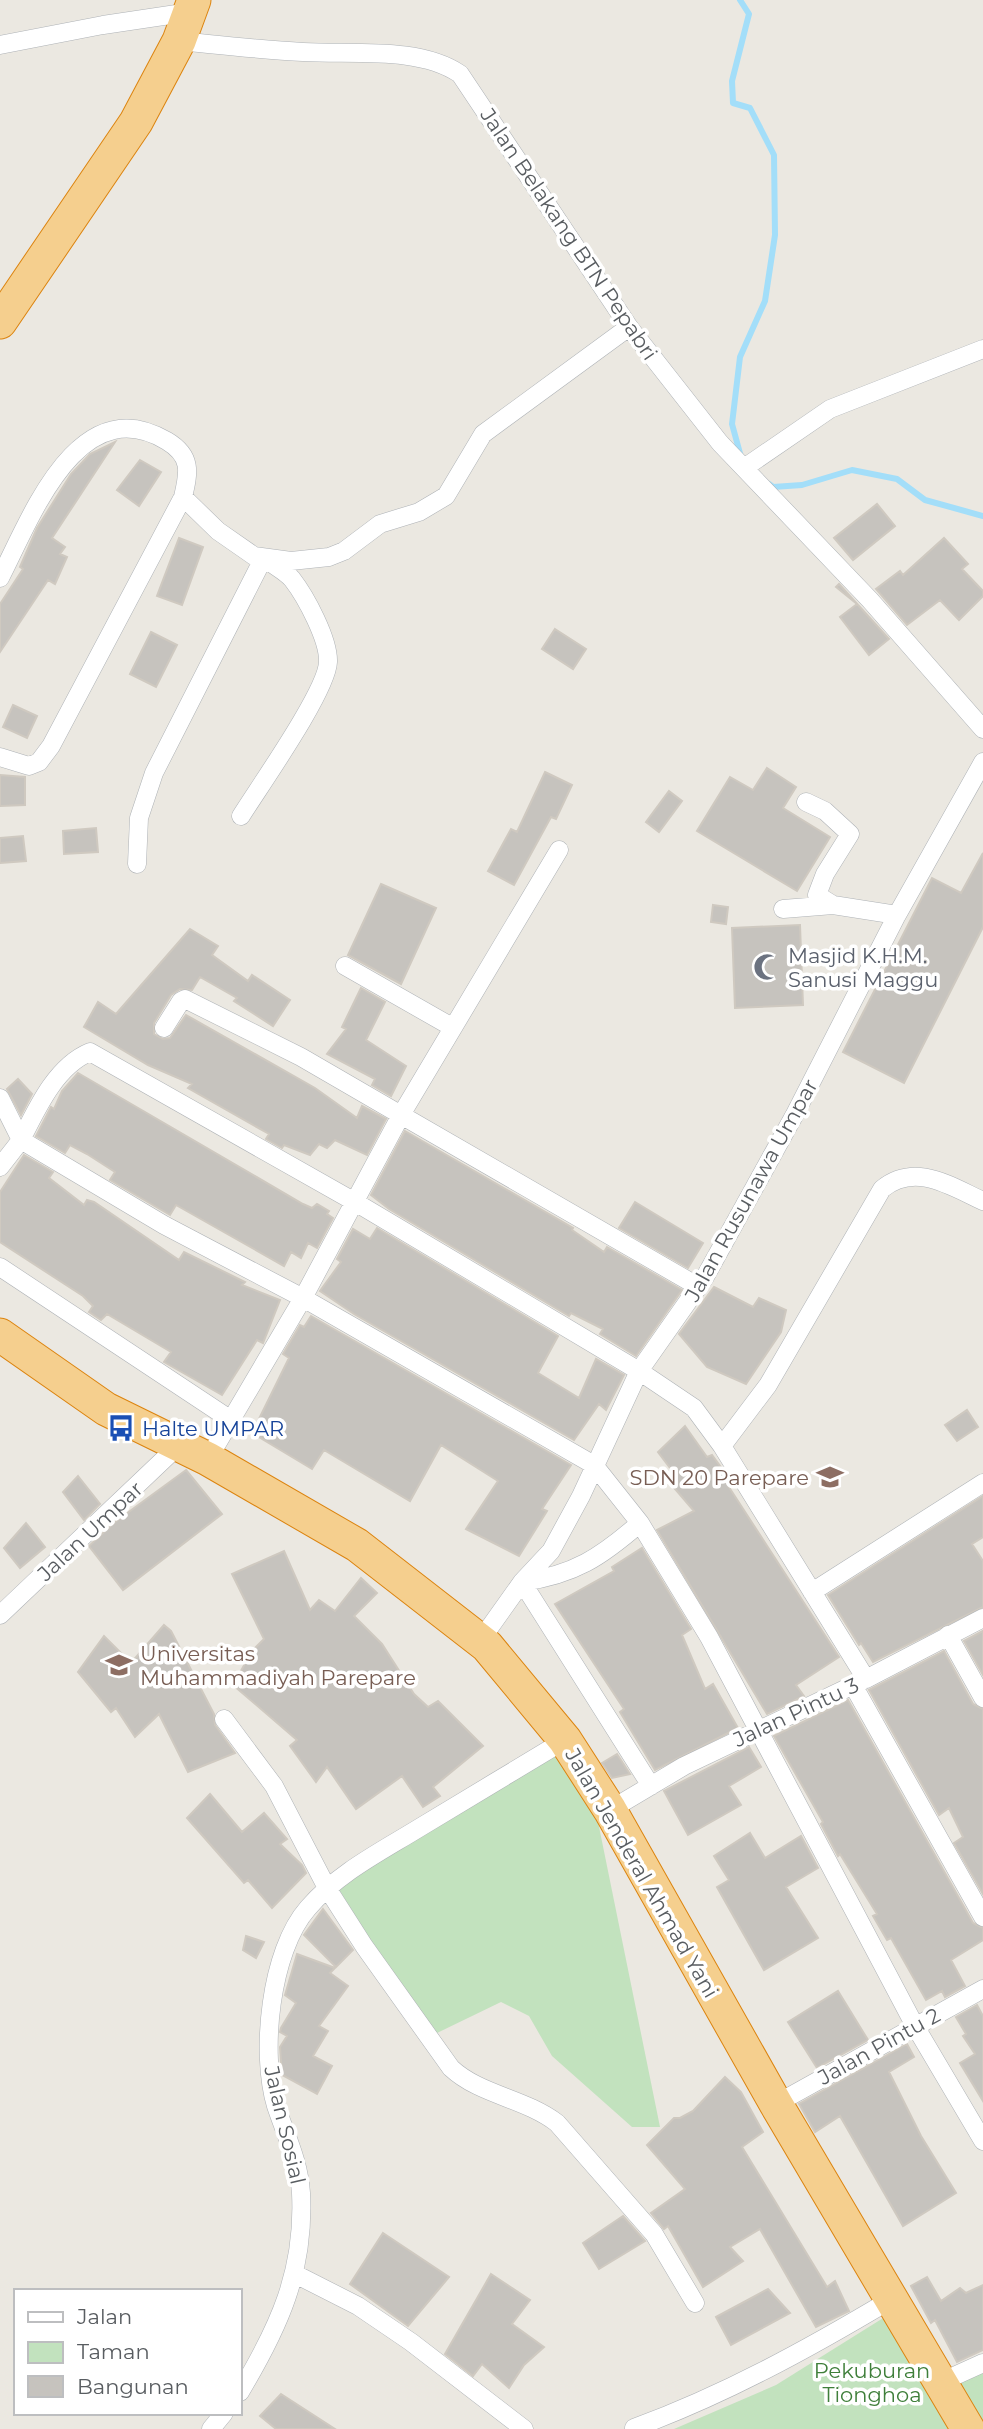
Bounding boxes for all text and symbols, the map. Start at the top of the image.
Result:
street label: Jalan Belakang BTN Pepabri [475,103,663,365]
place label: Masjid K.H.M. Sanusi Maggu [788,943,938,992]
mosque icon: Masjid K.H.M. Sanusi Maggu [752,952,782,982]
street label: Jalan Rusunawa Umpar [679,1074,823,1306]
bus stop icon: Halte UMPAR [106,1413,136,1443]
place label: Halte UMPAR [142,1416,284,1441]
school or university icon: SDN 20 Parepare [815,1462,845,1492]
place label: SDN 20 Parepare [629,1465,809,1490]
street label: Jalan Umpar [32,1476,148,1587]
place label: Universitas Muhammadiyah Parepare [140,1641,416,1690]
school or university icon: Universitas Muhammadiyah Parepare [104,1650,134,1680]
street label: Jalan Pintu 3 [728,1672,863,1752]
street label: Jalan Jenderal Ahmad Yani [560,1743,724,2002]
street label: Jalan Pintu 2 [813,2002,944,2090]
street label: Jalan Sosial [259,2062,311,2187]
legend [14,2289,242,2415]
text: Jalan [76,2304,132,2329]
text: Taman [77,2339,150,2364]
park label: Pekuburan Tionghoa [814,2358,930,2407]
text: Bangunan [77,2374,189,2399]

